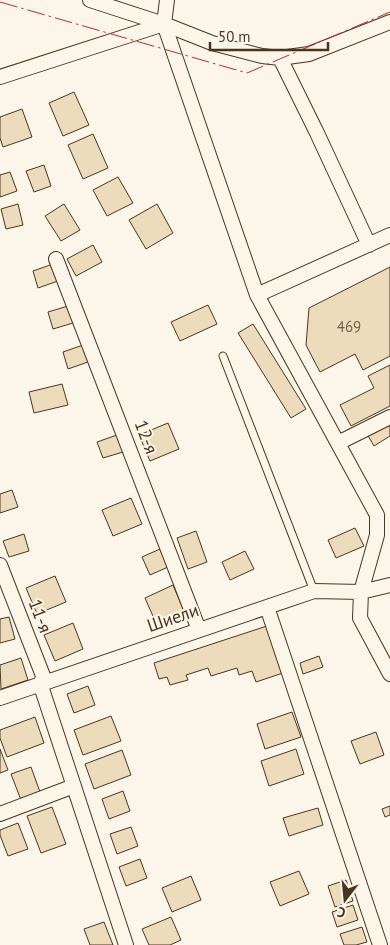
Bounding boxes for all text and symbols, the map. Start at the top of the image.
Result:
scale bar [210,20,328,52]
text: 50 m [218,27,251,46]
house number: 469 [337,317,361,336]
street label: 12-я [130,417,163,457]
street label: 11-я [24,596,57,636]
street label: Шиели [144,598,202,637]
north arrow [320,875,370,925]
text: С [335,903,348,922]

